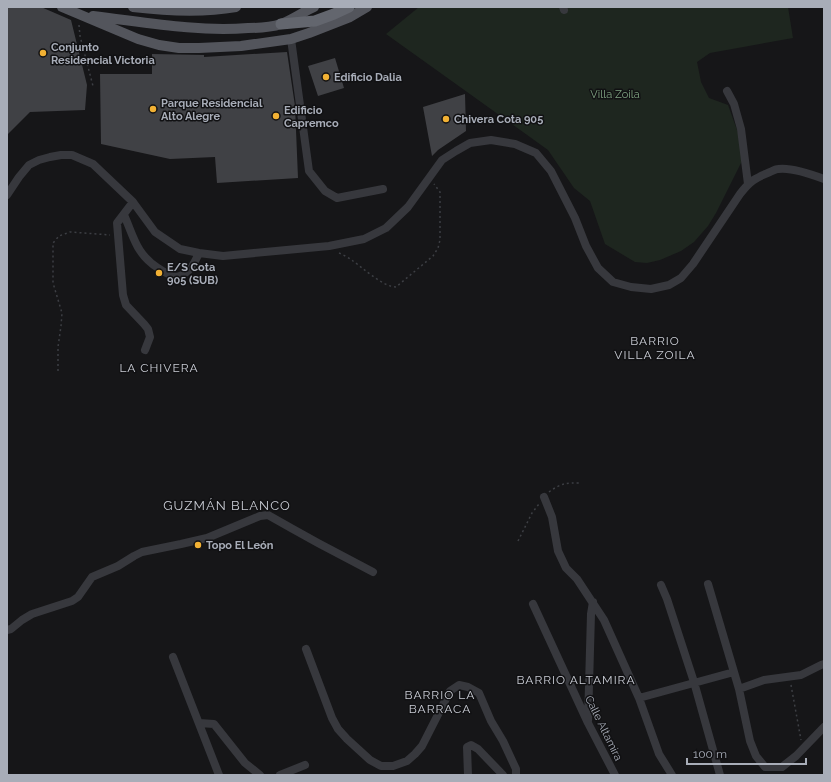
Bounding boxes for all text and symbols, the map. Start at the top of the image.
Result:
place label: Conjunto Residencial Victoria [51,41,155,67]
marker: Conjunto Residencial Victoria [38,48,48,58]
place label: Edificio Dalia [334,71,402,84]
marker: Edificio Dalia [321,72,331,82]
park label: Villa Zoila [590,88,640,101]
place label: Parque Residencial Alto Alegre [161,97,263,123]
marker: Parque Residencial Alto Alegre [148,104,158,114]
place label: Edificio Capremco [284,104,339,130]
marker: Edificio Capremco [271,111,281,121]
place label: Chivera Cota 905 [454,113,543,126]
marker: Chivera Cota 905 [441,114,451,124]
place label: E/S Cota 905 (SUB) [167,261,219,287]
marker: E/S Cota 905 (SUB) [154,268,164,278]
district label: BARRIO VILLA ZOILA [614,334,696,362]
district label: LA CHIVERA [119,361,199,375]
district label: GUZMÁN BLANCO [163,498,291,513]
place label: Topo El León [206,539,274,552]
marker: Topo El León [193,540,203,550]
district label: BARRIO ALTAMIRA [516,673,636,687]
district label: BARRIO LA BARRACA [405,688,475,716]
street label: Calle Altamira [582,694,625,763]
scale bar [687,740,806,766]
text: 100 m [693,747,727,761]

